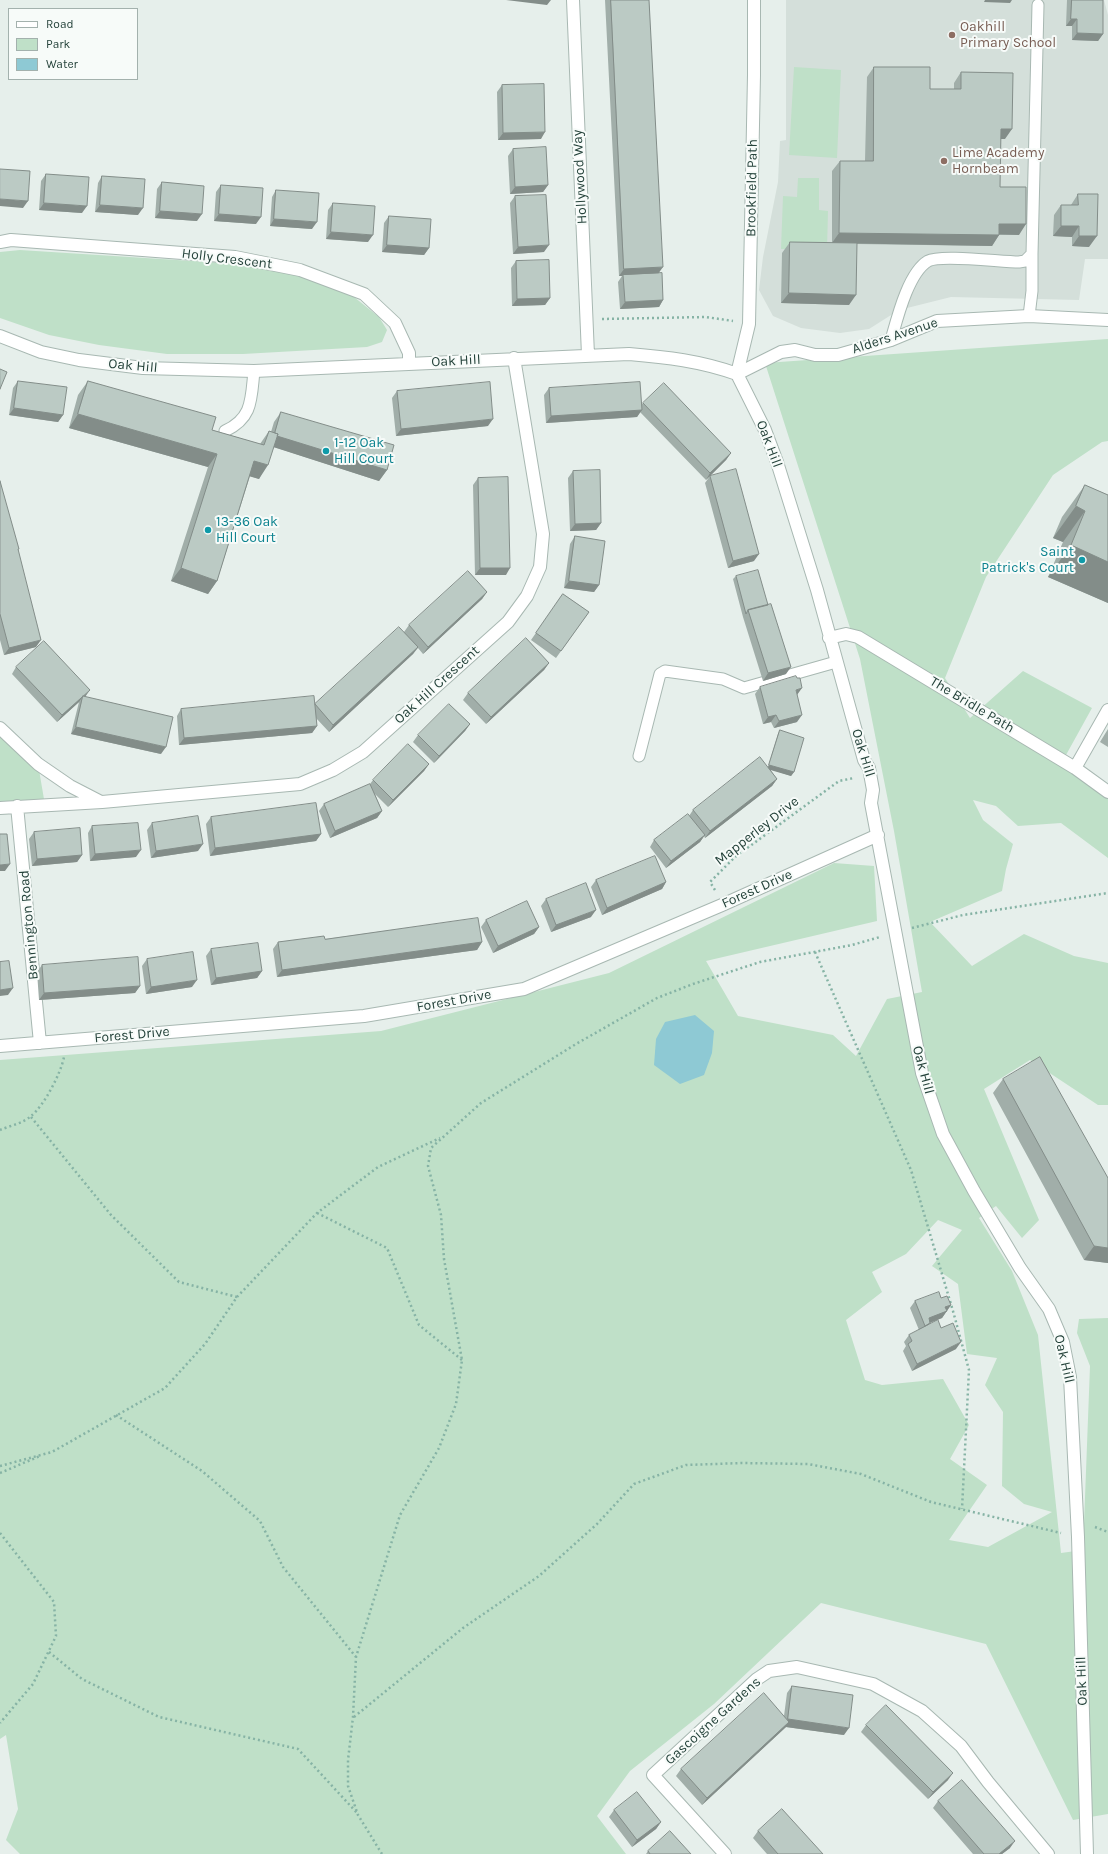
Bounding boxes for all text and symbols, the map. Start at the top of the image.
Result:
legend [8,8,138,80]
text: Road [46,17,74,31]
place label: Oakhill Primary School [960,19,1056,52]
marker: Oakhill Primary School [947,30,957,40]
text: Park [46,37,70,51]
text: Water [46,57,78,71]
street label: Hollywood Way [569,129,591,225]
street label: Brookfield Path [743,139,761,237]
place label: Lime Academy Hornbeam [952,145,1044,178]
marker: Lime Academy Hornbeam [939,156,949,166]
street label: Holly Crescent [181,245,273,273]
street label: Alders Avenue [850,314,940,358]
street label: Oak Hill [431,351,481,371]
street label: Oak Hill [108,355,158,377]
street label: Oak Hill [752,418,786,470]
place label: 1-12 Oak Hill Court [334,435,394,468]
marker: 1-12 Oak Hill Court [321,446,331,456]
place label: 13-36 Oak Hill Court [216,514,278,546]
marker: 13-36 Oak Hill Court [203,525,213,535]
place label: Saint Patrick's Court [981,544,1074,576]
marker: Saint Patrick's Court [1077,555,1087,565]
street label: Oak Hill Crescent [391,642,483,728]
street label: The Bridle Path [927,673,1017,737]
street label: Oak Hill [848,727,878,779]
street label: Mapperley Drive [712,793,802,869]
street label: Forest Drive [719,866,795,912]
street label: Bennington Road [16,869,42,981]
street label: Forest Drive [415,986,493,1016]
street label: Forest Drive [94,1023,170,1047]
street label: Oak Hill [909,1044,937,1096]
street label: Oak Hill [1050,1333,1078,1385]
street label: Oak Hill [1073,1656,1091,1706]
street label: Gascoigne Gardens [662,1674,764,1768]

